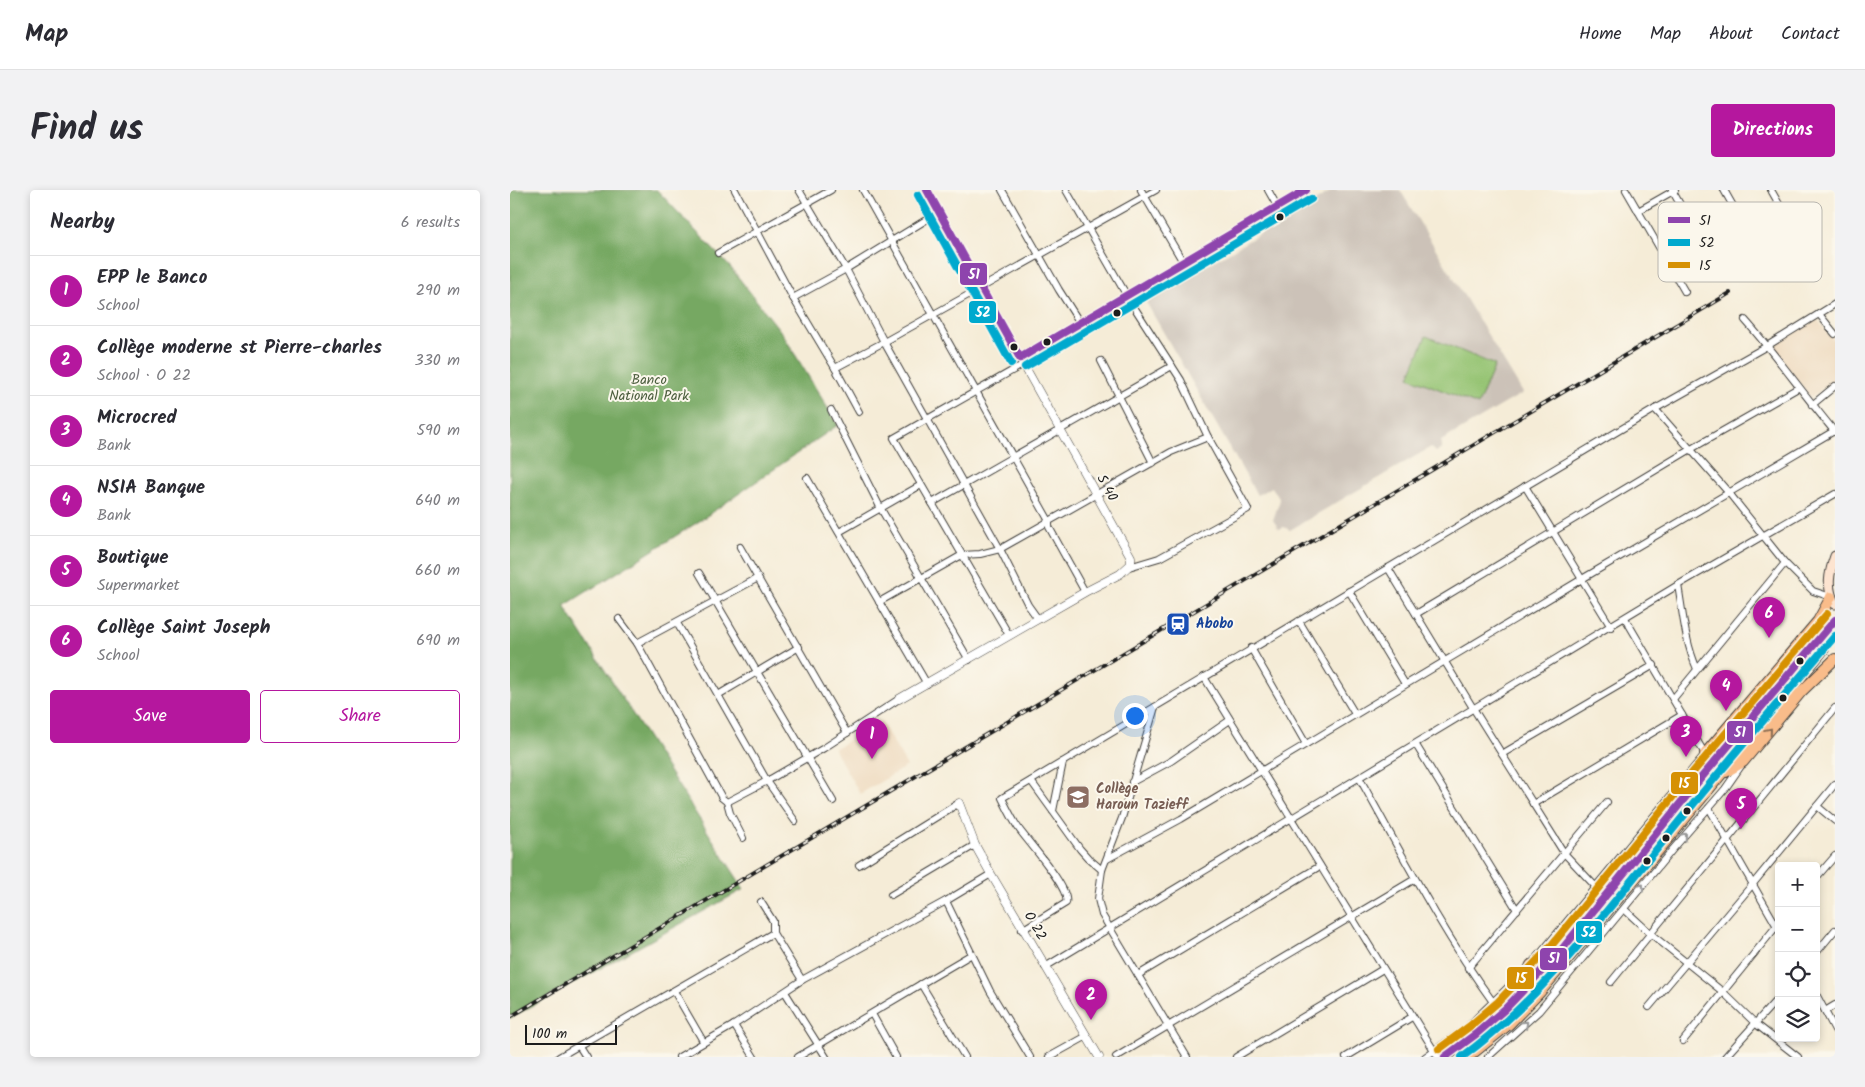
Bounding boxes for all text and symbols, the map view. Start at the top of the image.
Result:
text: Map [25,15,68,54]
text: Home [1579,20,1622,49]
text: Map [1650,20,1681,49]
text: About [1709,20,1753,49]
text: Contact [1781,20,1840,49]
text: Find us [30,102,143,158]
button: Directions [1711,104,1835,157]
legend [1658,202,1822,282]
text: Nearby [50,206,115,239]
text: 6 results [401,210,460,235]
text: 51 [1699,210,1711,232]
unlabelled marker [1275,212,1285,222]
text: 52 [1699,232,1715,254]
text: 15 [1699,255,1712,277]
line badge: 51 [959,262,988,286]
text: EPP le Banco [97,263,207,293]
text: 51 [967,264,980,286]
text: 1 [64,278,68,303]
text: 290 m [416,278,460,303]
text: School [97,293,140,318]
line badge: 52 [968,300,997,324]
text: 52 [974,302,991,324]
unlabelled marker [1112,308,1122,318]
text: Collège moderne st Pierre-charles [97,333,382,363]
unlabelled marker [1042,337,1052,347]
unlabelled marker [1009,342,1019,352]
text: 2 [61,348,71,373]
text: 330 m [415,348,460,373]
text: School · O 22 [97,363,191,388]
park label: Banco National Park [609,369,689,407]
text: Microcred [97,403,177,433]
text: 3 [62,418,70,443]
text: 590 m [416,418,460,443]
text: Bank [97,433,131,458]
street label: S 40 [1091,471,1123,505]
text: NSIA Banque [97,473,205,503]
text: 4 [62,488,70,513]
text: 640 m [415,488,460,513]
text: Bank [97,503,131,528]
text: Boutique [97,543,169,573]
text: 5 [62,558,70,583]
text: 660 m [415,558,460,583]
text: Supermarket [97,573,180,598]
pin: 6 [1753,597,1785,638]
station icon: Abobo [1165,611,1191,637]
text: Collège Saint Joseph [97,613,270,643]
place label: Abobo [1196,613,1234,635]
text: 6 [62,628,70,653]
text: 690 m [416,628,460,653]
text: School [97,643,140,668]
unlabelled marker [1795,656,1805,666]
pin: 4 [1710,670,1742,711]
button: Save [50,690,250,743]
button: Share [260,690,460,743]
unlabelled marker [1778,693,1788,703]
your location [1122,703,1148,729]
pin: 3 [1670,716,1702,757]
pin: 1 [856,718,888,759]
line badge: 51 [1726,720,1754,744]
text: 51 [1733,722,1746,744]
one-way arrow [1764,728,1772,737]
line badge: 15 [1670,771,1699,795]
text: 15 [1678,773,1692,795]
place label: Collège Haroun Tazieff [1096,778,1190,816]
school or university icon: Collège Haroun Tazieff [1065,784,1091,810]
pin: 5 [1725,788,1757,829]
unlabelled marker [1682,806,1692,816]
one-way arrow [1678,832,1687,841]
unlabelled marker [1661,833,1671,843]
unlabelled marker [1642,856,1652,866]
map controls [1775,862,1820,1042]
button: + [1775,862,1820,907]
one-way arrow [1636,884,1645,893]
street label: O 22 [1018,907,1052,945]
button: − [1775,907,1820,952]
line badge: 52 [1575,920,1603,944]
text: 52 [1580,922,1597,944]
line badge: 51 [1539,947,1568,971]
text: 51 [1547,948,1560,970]
button: locate [1775,952,1820,997]
line badge: 15 [1506,966,1535,990]
text: 15 [1515,968,1529,990]
pin: 2 [1075,979,1107,1020]
button: layers [1775,997,1820,1042]
one-way arrow [1519,1021,1528,1030]
scale bar [525,1022,618,1045]
text: 100 m [532,1023,567,1045]

